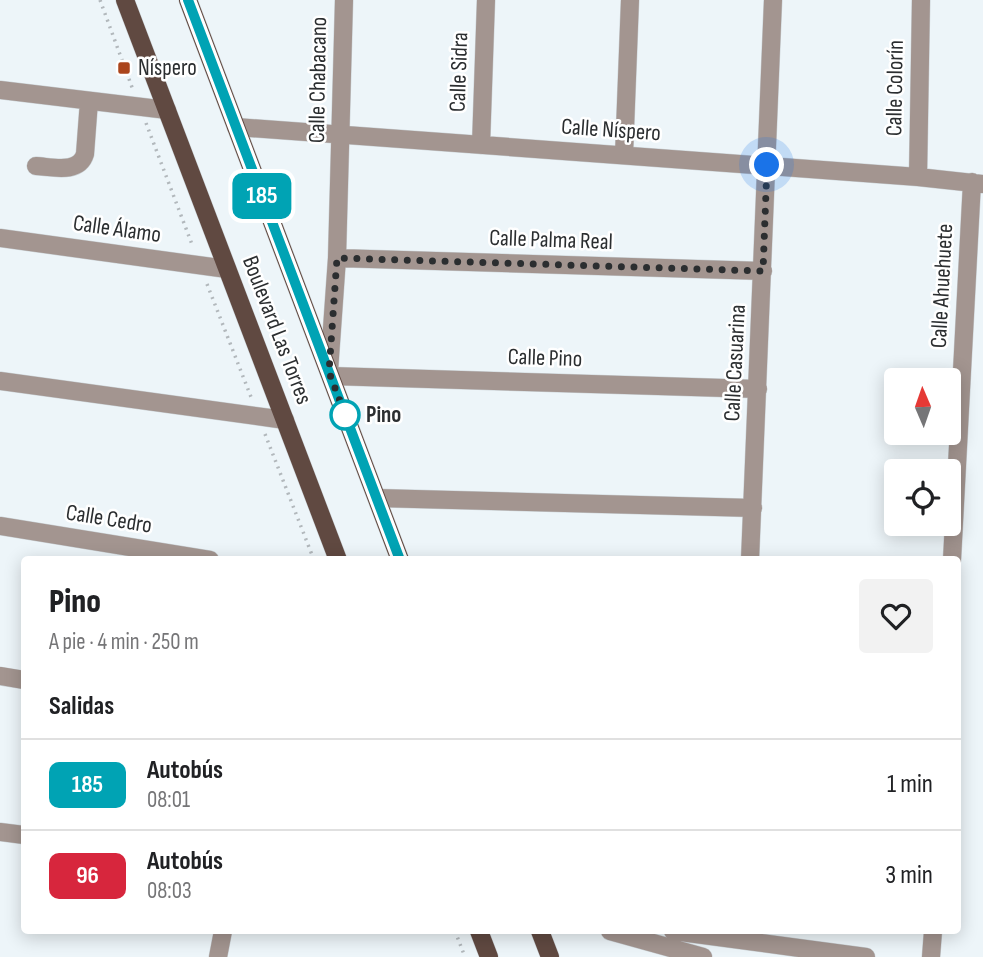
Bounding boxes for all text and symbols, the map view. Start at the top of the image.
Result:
street label: Calle Chabacano [303,17,333,143]
street label: Calle Sidra [444,32,474,112]
street label: Calle Colorín [880,40,910,136]
place label: Níspero [138,54,197,82]
marker: Níspero [116,60,132,76]
street label: Calle Níspero [560,113,662,147]
your location [749,147,784,182]
line badge: 185 [222,173,302,219]
text: 185 [246,181,278,210]
street label: Calle Álamo [71,209,163,249]
street label: Calle Ahuehuete [925,223,959,349]
street label: Calle Palma Real [489,224,613,256]
street label: Boulevard Las Torres [236,252,318,408]
street label: Calle Casuarina [718,304,752,422]
street label: Calle Pino [507,343,583,373]
north arrow [884,368,961,444]
map controls [884,368,961,536]
marker: Pino [330,400,360,430]
place label: Pino [366,401,401,429]
button: locate [884,459,961,536]
street label: Calle Cedro [64,498,154,540]
button: heart [859,579,933,653]
text: Pino [49,582,101,622]
text: A pie · 4 min · 250 m [49,628,199,656]
text: Salidas [49,691,114,722]
text: Autobús [147,755,223,786]
text: 1 min [887,769,933,800]
text: 185 [72,770,103,799]
text: 08:01 [147,786,190,814]
text: Autobús [147,846,223,877]
text: 3 min [885,860,933,891]
text: 96 [76,861,99,890]
text: 08:03 [147,877,192,905]

